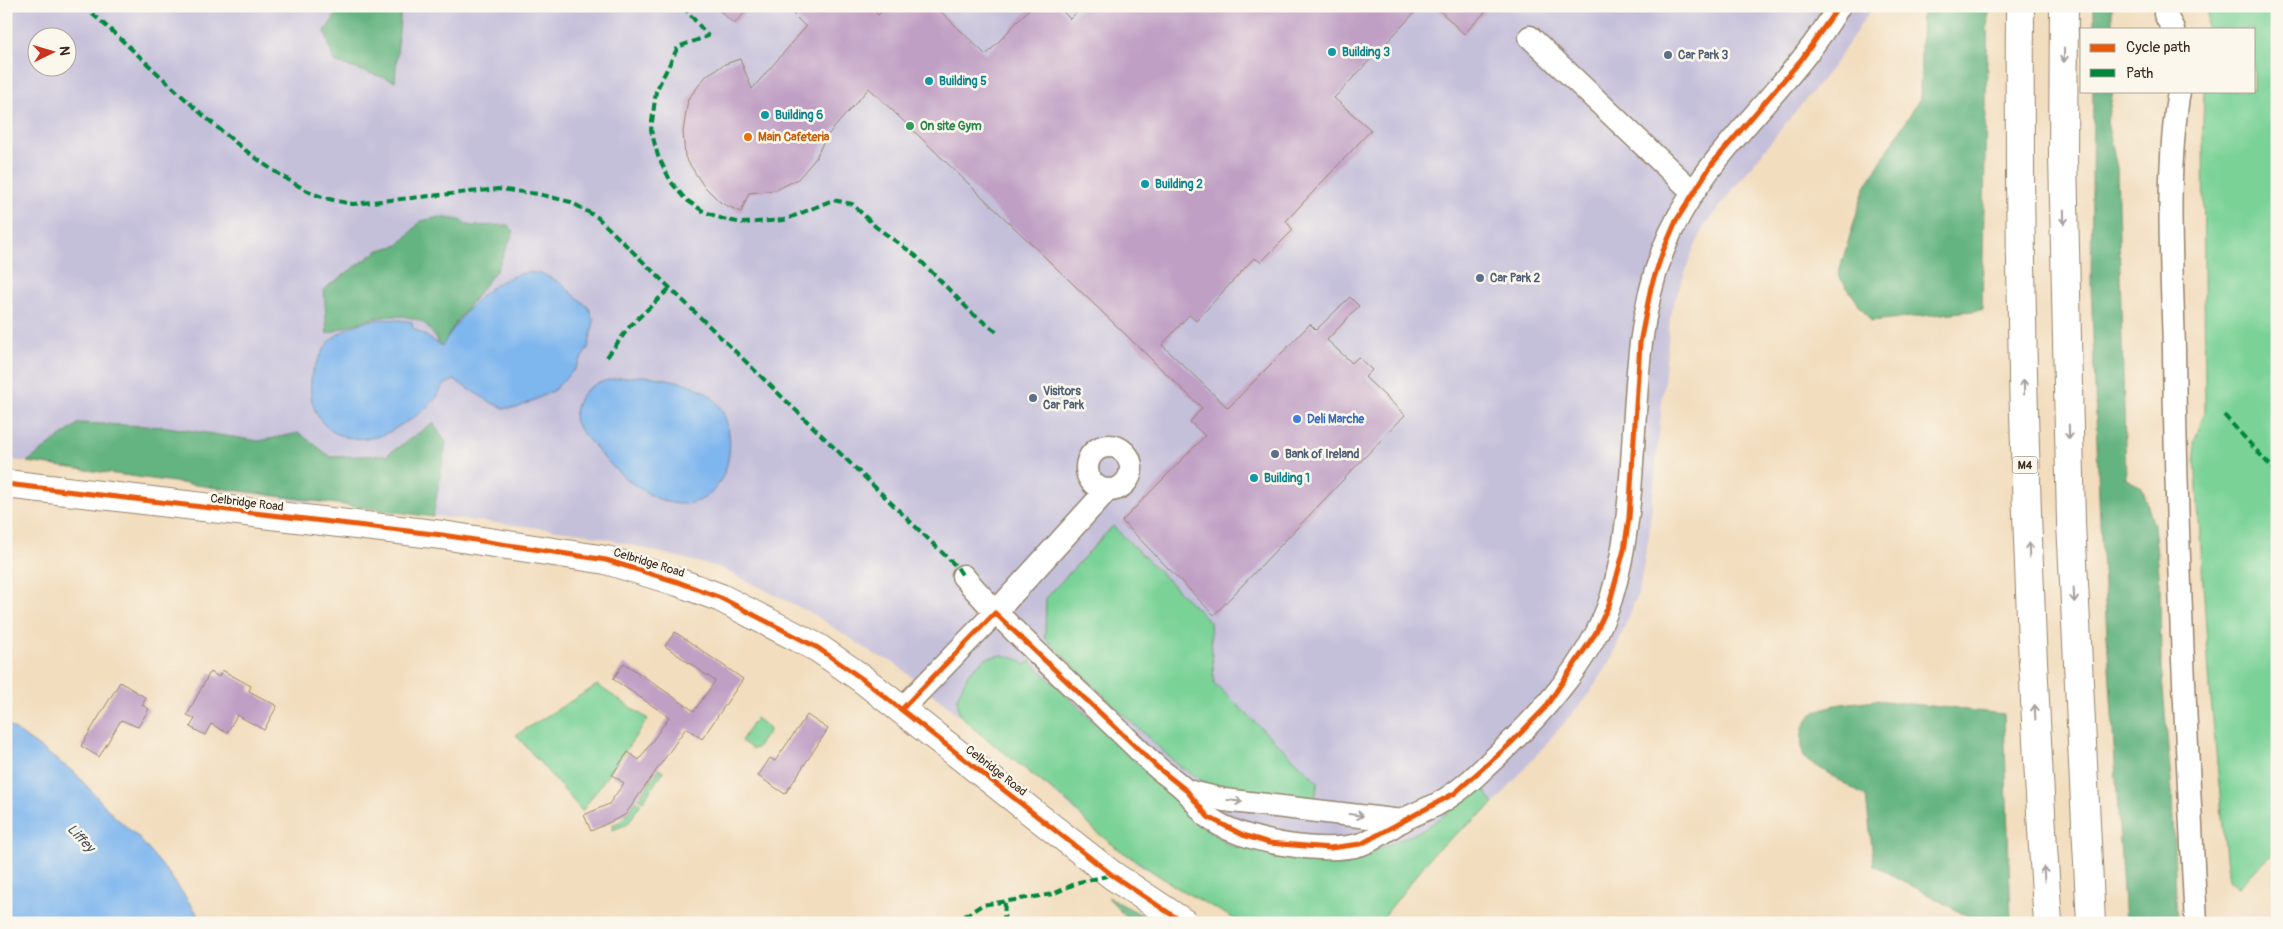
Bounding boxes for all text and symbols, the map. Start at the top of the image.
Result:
north arrow [28,28,78,78]
legend [2080,28,2256,92]
text: Cycle path [2126,38,2190,57]
text: N [56,45,73,56]
place label: Building 3 [1342,45,1390,60]
marker: Building 3 [1326,46,1338,58]
one-way arrow [2059,46,2069,63]
place label: Car Park 3 [1678,48,1728,63]
marker: Car Park 3 [1662,49,1674,61]
text: Path [2126,64,2153,83]
place label: Building 5 [939,74,987,89]
marker: Building 5 [923,75,935,87]
place label: Building 6 [775,108,823,123]
marker: Building 6 [759,109,771,121]
place label: On site Gym [920,119,982,134]
marker: On site Gym [904,120,916,132]
place label: Main Cafeteria [758,130,830,145]
marker: Main Cafeteria [742,131,754,143]
place label: Building 2 [1155,177,1203,192]
marker: Building 2 [1139,178,1151,190]
one-way arrow [2060,209,2069,225]
place label: Car Park 2 [1490,271,1540,286]
marker: Car Park 2 [1474,272,1486,284]
one-way arrow [2019,379,2029,396]
place label: Visitors Car Park [1043,384,1085,413]
marker: Visitors Car Park [1027,392,1039,404]
place label: Deli Marche [1307,412,1365,427]
marker: Deli Marche [1291,413,1303,425]
one-way arrow [2064,424,2074,440]
place label: Bank of Ireland [1285,447,1360,462]
marker: Bank of Ireland [1269,448,1281,460]
road number: M4 [2012,456,2038,474]
place label: Building 1 [1264,471,1310,486]
marker: Building 1 [1248,472,1260,484]
street label: Celbridge Road [210,491,285,515]
one-way arrow [2024,542,2033,558]
street label: Celbridge Road [612,545,687,581]
one-way arrow [2070,587,2079,603]
one-way arrow [2031,704,2040,720]
street label: Celbridge Road [962,742,1030,800]
one-way arrow [1227,796,1243,806]
one-way arrow [1347,810,1363,820]
water label: Liffey [64,820,100,857]
one-way arrow [2040,866,2049,882]

